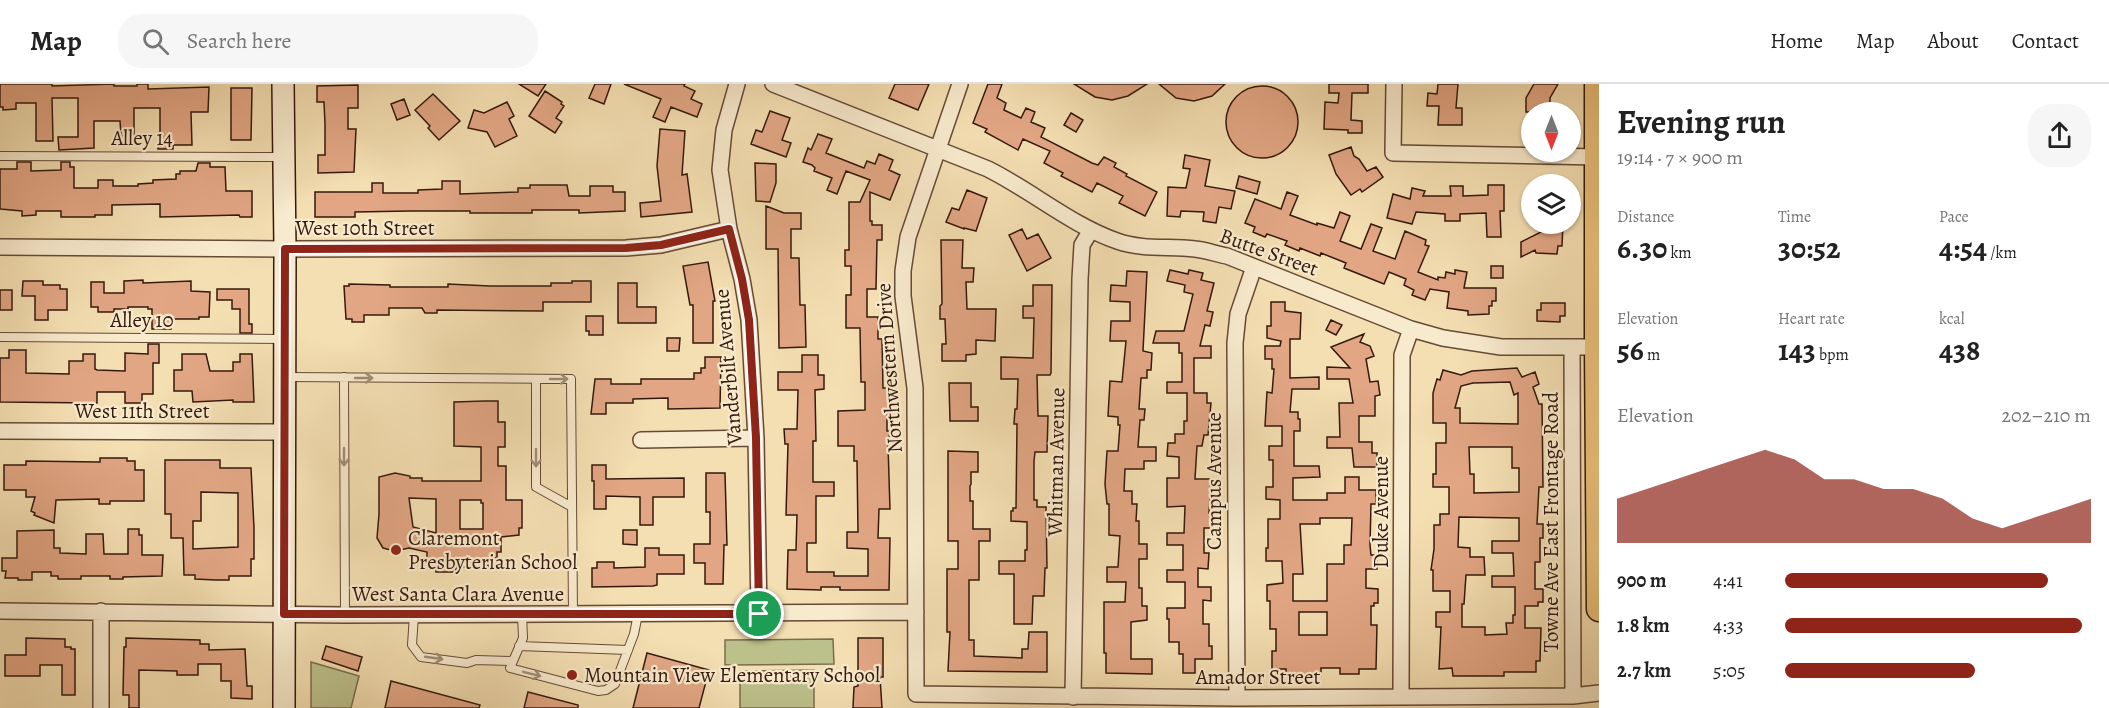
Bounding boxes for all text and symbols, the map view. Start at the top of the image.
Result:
search box [118,14,538,68]
text: Map [30,22,82,60]
icon: search [139,25,172,58]
text: Search here [187,26,291,56]
text: Home [1770,27,1823,55]
text: Map [1856,27,1894,55]
text: About [1927,27,1979,55]
text: Contact [2012,27,2079,55]
text: Evening run [1617,99,1786,144]
north arrow [1521,102,1581,162]
map controls [1521,102,1581,234]
button: share [2028,104,2091,167]
street label: Alley 14 [110,124,173,152]
text: 19:14 · 7 × 900 m [1617,144,1743,171]
button: layers [1521,174,1581,234]
text: Distance [1617,206,1674,228]
text: Time [1778,206,1811,228]
text: Pace [1939,206,1969,228]
street label: West 10th Street [294,214,435,242]
street label: Butte Street [1216,221,1322,283]
text: 6.30 [1617,228,1667,268]
text: 30:52 [1778,228,1840,268]
text: 4:54 [1939,228,1987,268]
text: km [1667,242,1692,264]
text: /km [1987,242,2017,264]
street label: Northwestern Drive [869,282,909,454]
street label: Vanderbilt Avenue [707,288,749,447]
street label: Alley 10 [109,306,174,334]
text: Elevation [1617,308,1678,330]
text: Heart rate [1778,308,1845,330]
text: kcal [1939,308,1965,330]
text: 56 [1617,330,1644,370]
text: 143 [1778,330,1816,370]
text: 438 [1939,330,1980,370]
text: m [1644,344,1660,366]
text: bpm [1816,344,1849,366]
one-way arrow [353,372,373,384]
one-way arrow [548,373,568,385]
street label: Whitman Avenue [1041,387,1071,538]
street label: Towne Ave East Frontage Road [1537,391,1565,652]
street label: West 11th Street [73,397,210,425]
text: Elevation [1617,402,1694,429]
text: 202–210 m [2002,402,2091,429]
street label: Campus Avenue [1200,412,1228,550]
one-way arrow [338,446,350,466]
one-way arrow [530,448,542,468]
street label: Duke Avenue [1367,456,1395,568]
place label: Claremont Presbyterian School [408,524,577,576]
marker: Claremont Presbyterian School [389,543,403,557]
text: 900 m [1617,567,1667,594]
text: 4:41 [1713,567,1743,594]
street label: West Santa Clara Avenue [351,580,564,608]
pin [733,588,784,639]
icon: arrive [742,597,775,630]
text: 1.8 km [1617,612,1670,639]
text: 4:33 [1713,612,1743,639]
one-way arrow [424,653,444,664]
text: 2.7 km [1617,657,1671,684]
text: 5:05 [1713,657,1746,684]
place label: Mountain View Elementary School [584,661,880,689]
street label: Amador Street [1195,663,1320,691]
marker: Mountain View Elementary School [565,668,579,682]
one-way arrow [522,669,541,681]

